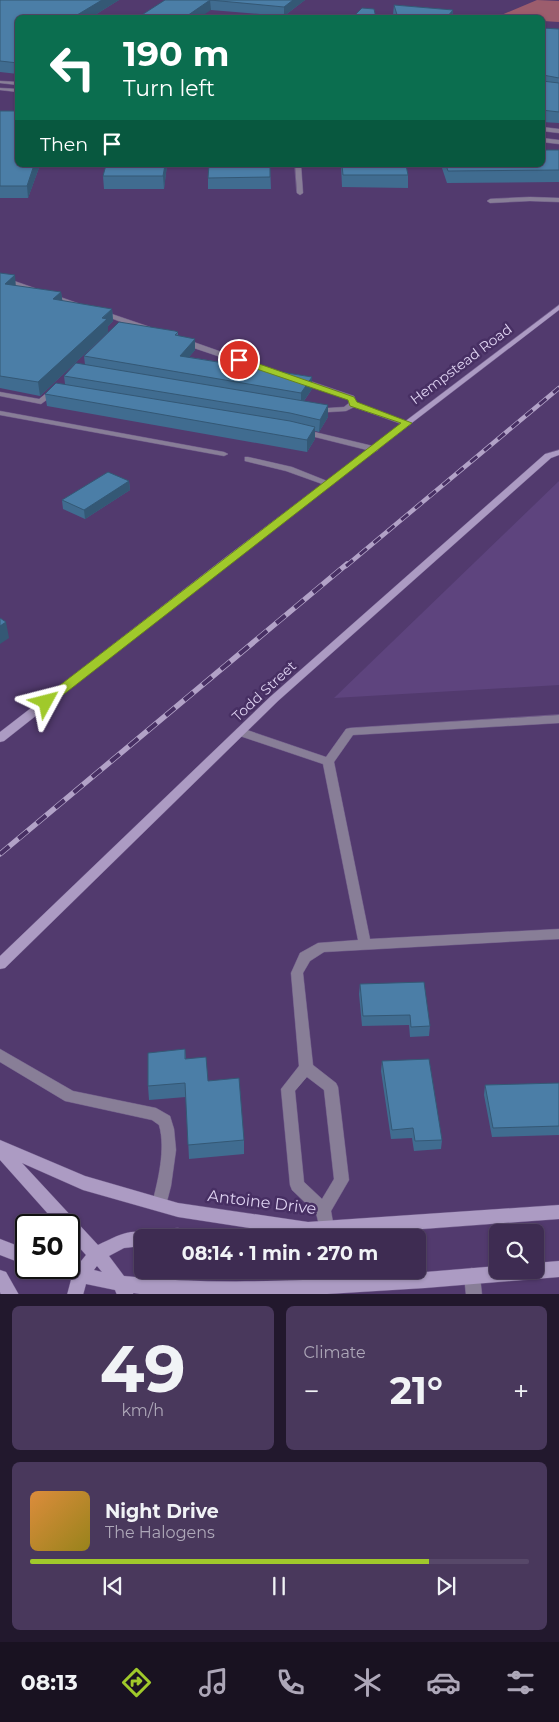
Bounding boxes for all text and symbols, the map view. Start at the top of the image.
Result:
text: 190 m [123,32,229,75]
icon: left [40,35,105,100]
text: Turn left [123,75,215,102]
icon: arrive [98,130,126,158]
text: Then [40,133,88,156]
street label: Hempstead Road [407,320,515,408]
pin [218,339,260,381]
icon: arrive [225,346,253,374]
street label: Todd Street [228,657,300,725]
position arrow [19,675,71,727]
street label: Antoine Drive [207,1186,317,1218]
speed limit sign: 50 [15,1214,80,1279]
map controls [489,1224,544,1279]
button: search [489,1224,544,1279]
text: 08:14 · 1 min · 270 m [182,1242,378,1265]
text: 49 [100,1329,186,1408]
text: Climate [304,1343,366,1362]
text: 21° [390,1367,443,1414]
text: − [304,1374,320,1408]
text: + [513,1374,529,1408]
text: km/h [121,1401,164,1420]
text: Night Drive [105,1500,219,1523]
text: The Halogens [105,1523,215,1542]
icon: previous [99,1572,127,1600]
icon: pause [265,1572,293,1600]
icon: next [432,1572,460,1600]
icon: directions [119,1665,154,1700]
icon: music [196,1665,231,1700]
icon: phone [273,1665,308,1700]
icon: climate [350,1665,385,1700]
icon: car [426,1665,461,1700]
icon: filters [503,1665,538,1700]
text: 08:13 [21,1669,78,1696]

